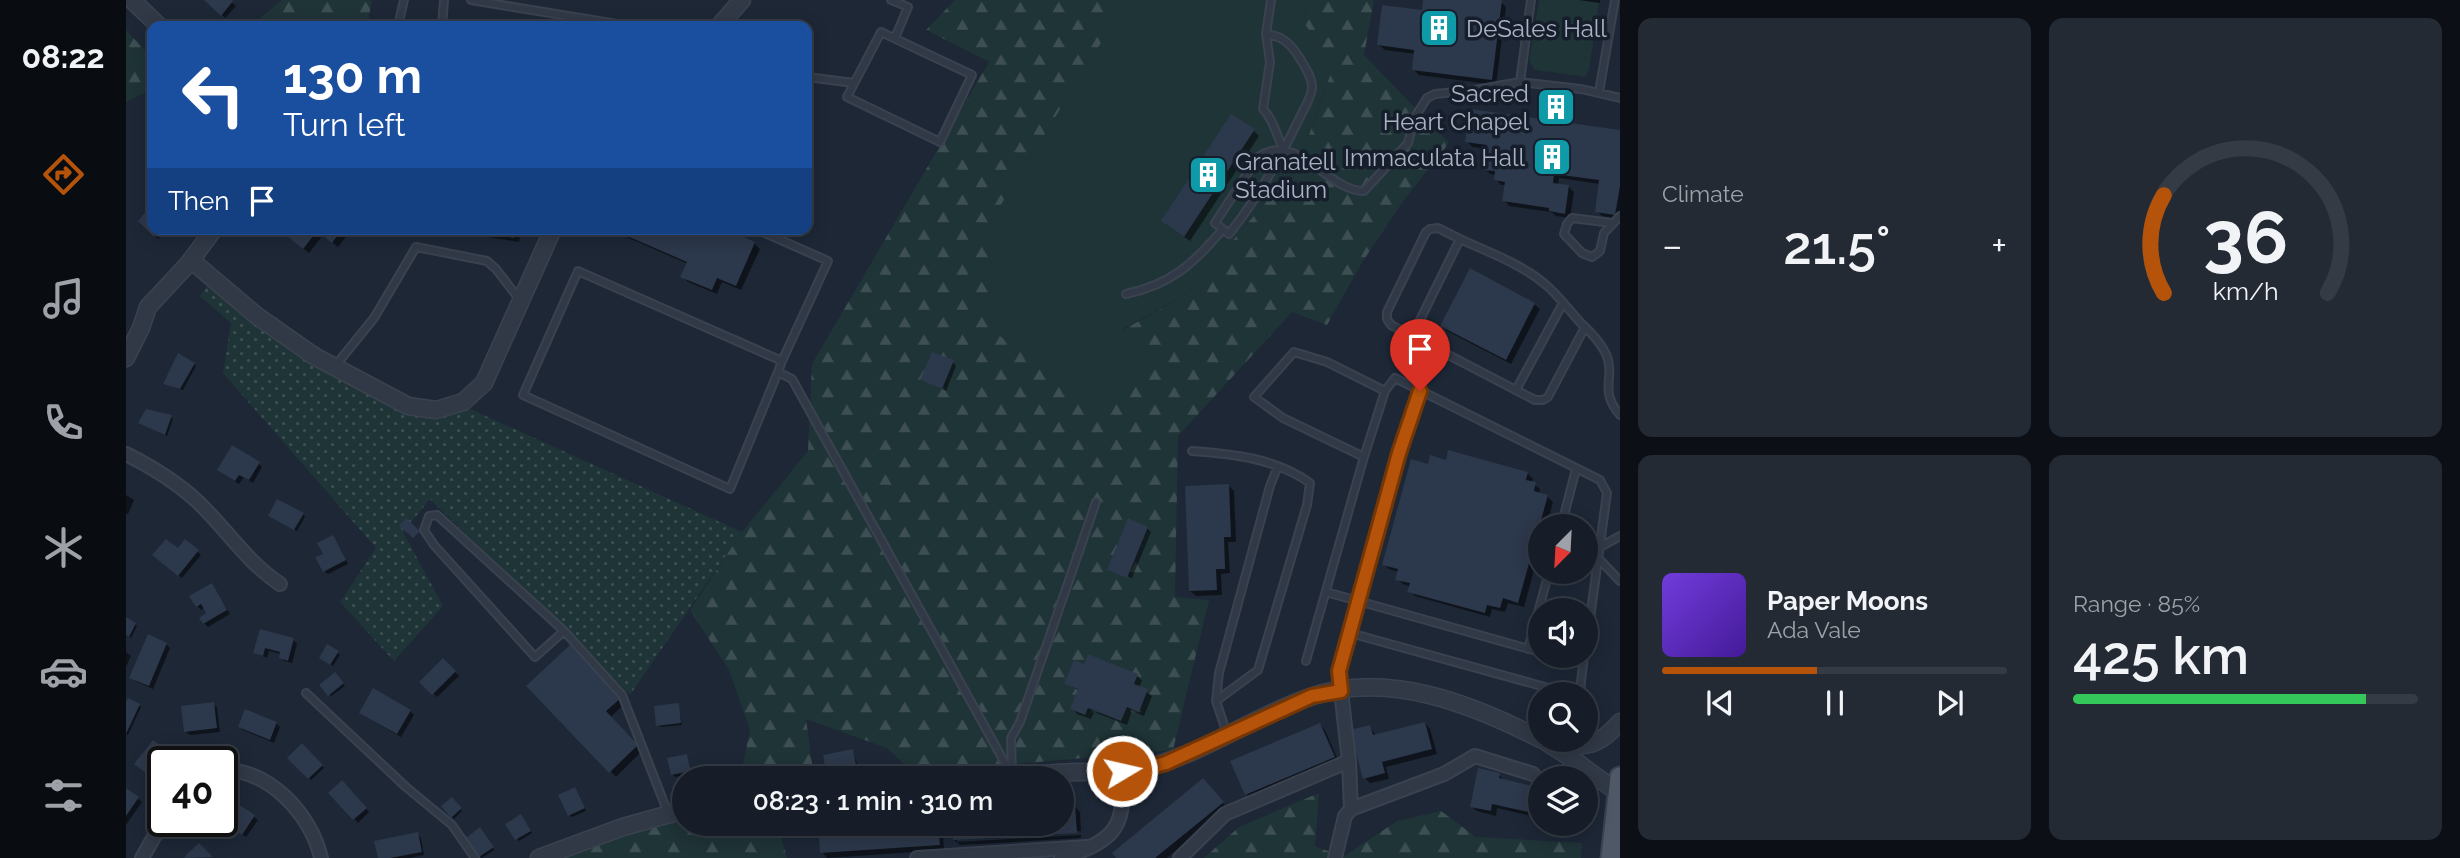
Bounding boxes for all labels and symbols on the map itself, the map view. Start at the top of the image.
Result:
building icon: DeSales Hall [1418,7,1460,49]
place label: DeSales Hall [1466,14,1607,43]
place label: Sacred Heart Chapel [1383,79,1529,136]
building icon: Sacred Heart Chapel [1535,86,1577,128]
building icon: Immaculata Hall [1531,136,1573,178]
place label: Immaculata Hall [1344,143,1525,172]
place label: Granatell Stadium [1235,147,1336,204]
building icon: Granatell Stadium [1187,154,1229,196]
pin [1390,319,1450,391]
north arrow [1528,514,1598,584]
position arrow [1085,734,1159,808]
speed limit sign: 40 [147,746,238,837]

